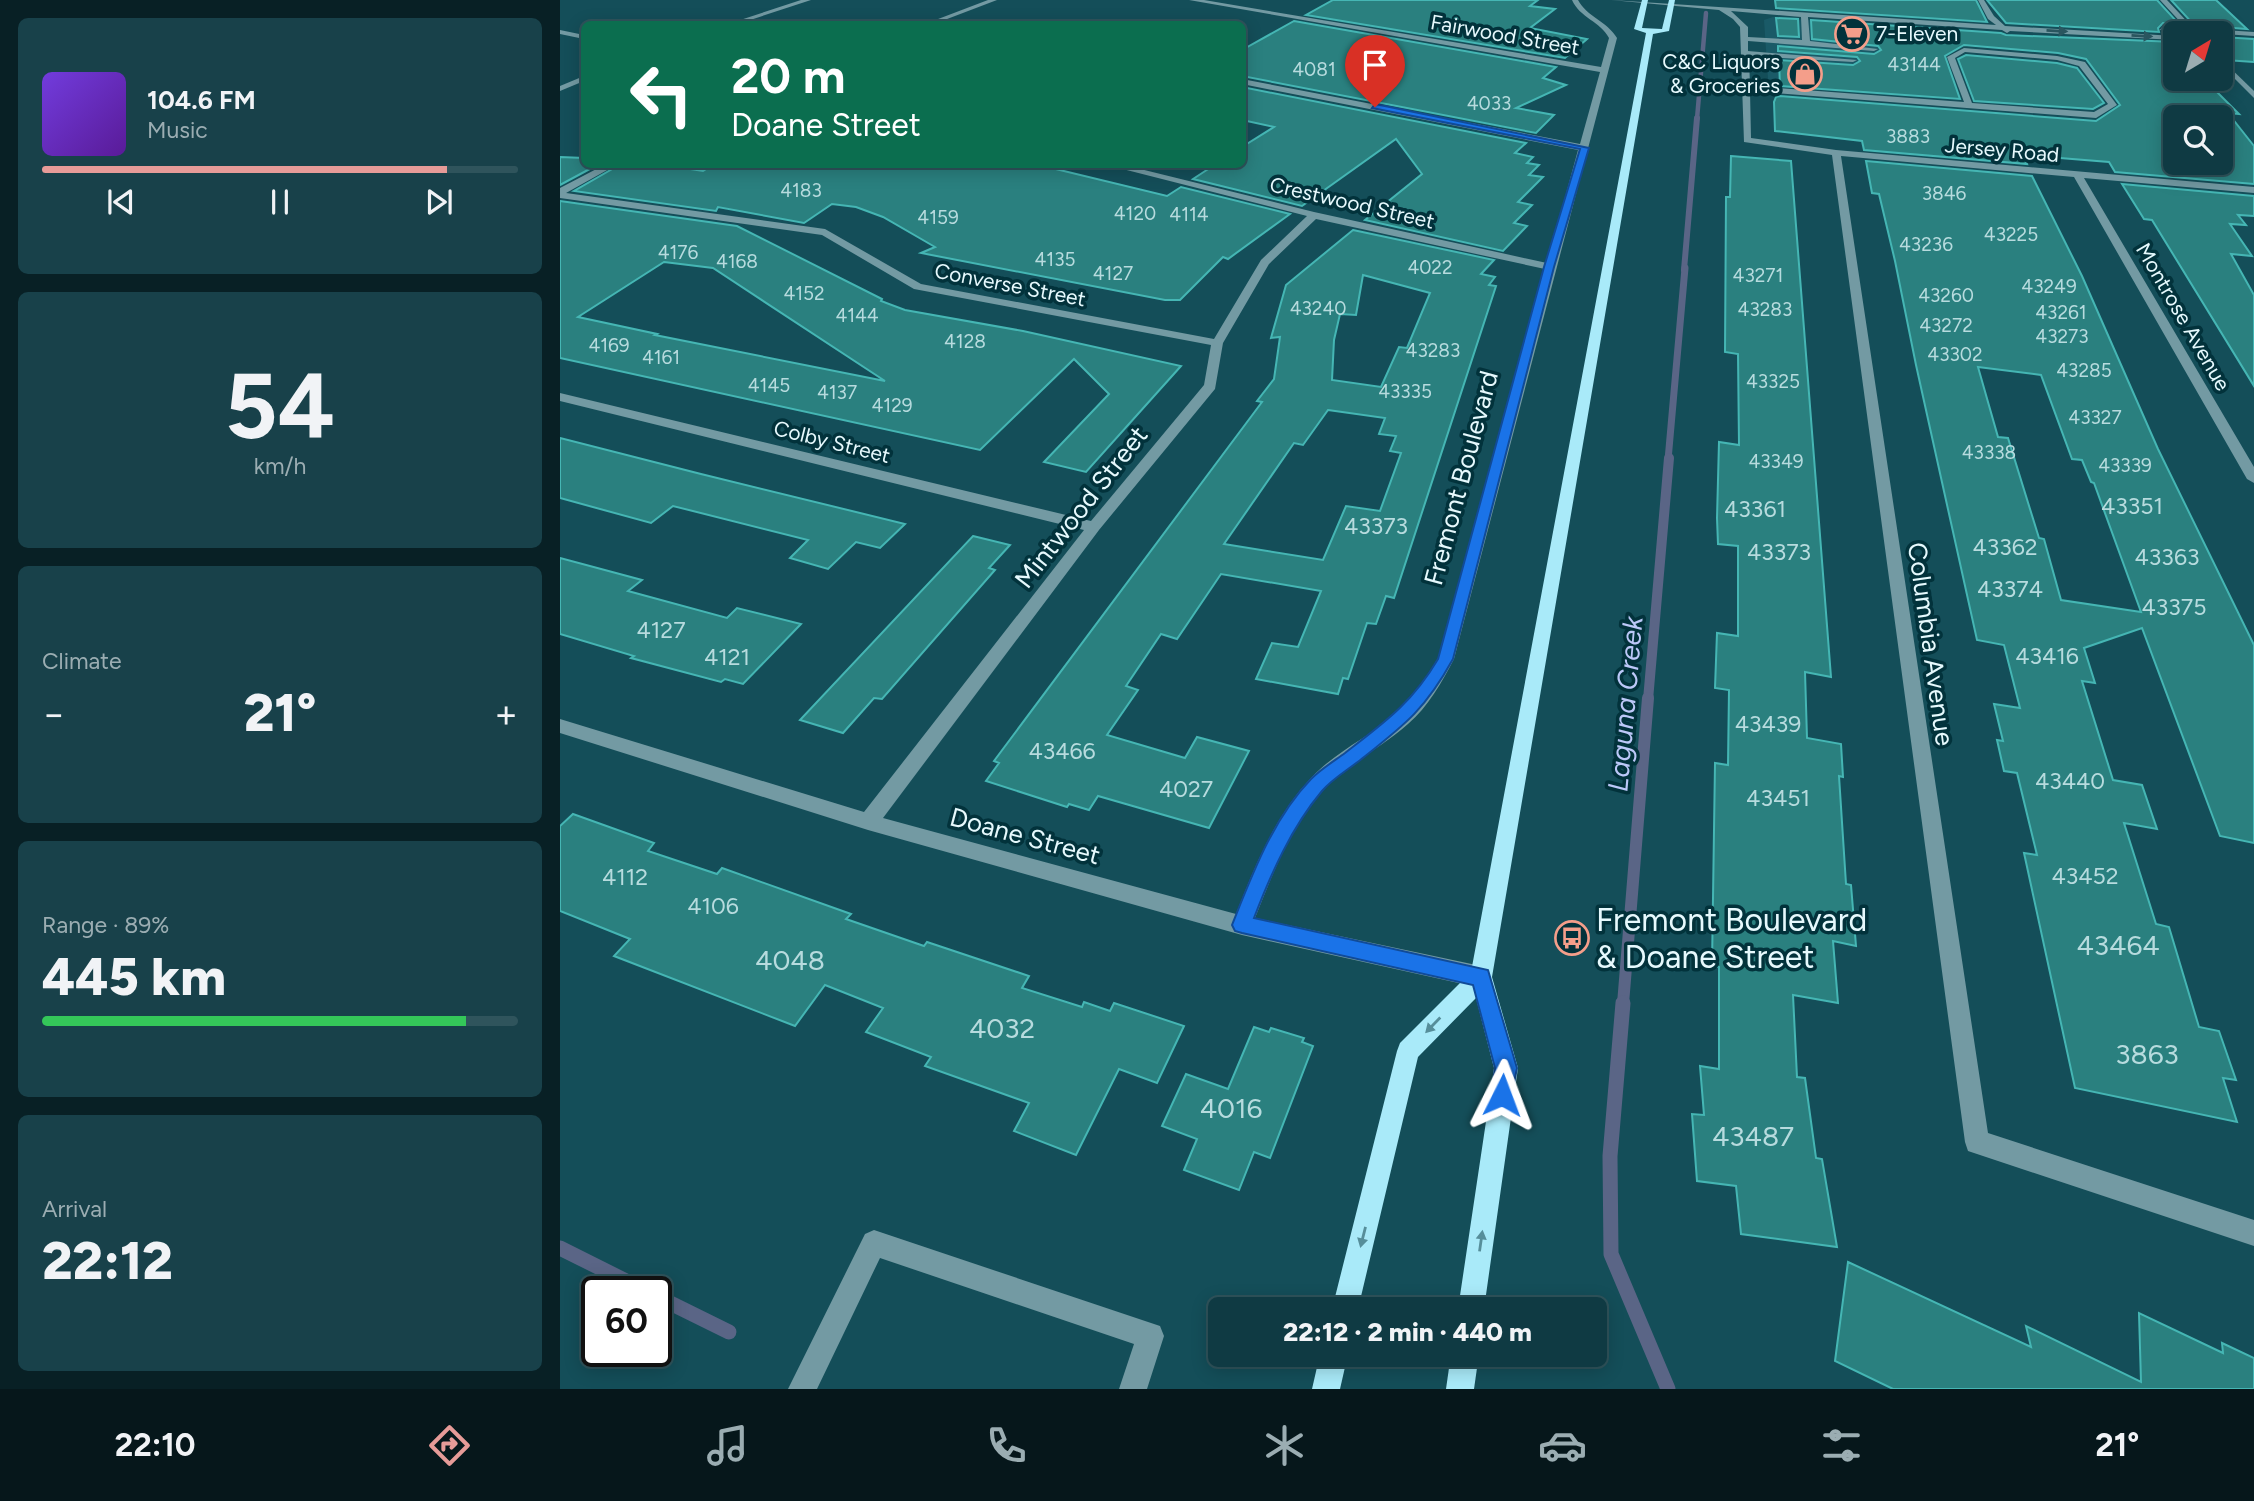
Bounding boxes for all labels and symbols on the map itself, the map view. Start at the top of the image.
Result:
street label: Fairwood Street [1429,9,1582,60]
supermarket icon: 7-Eleven [1833,15,1871,53]
place label: 7-Eleven [1876,21,1958,46]
north arrow [2163,21,2233,91]
one-way arrow [2046,26,2068,37]
one-way arrow [2131,31,2153,42]
pin [1345,35,1405,107]
place label: C&C Liquors & Groceries [1662,49,1780,98]
house number: 43144 [1887,53,1941,76]
shop icon: C&C Liquors & Groceries [1786,55,1824,93]
house number: 4081 [1292,58,1336,81]
house number: 4033 [1467,92,1511,115]
house number: 3883 [1886,125,1930,148]
street label: Jersey Road [1944,132,2060,167]
street label: Crestwood Street [1267,171,1437,234]
house number: 4183 [780,179,822,202]
house number: 3846 [1922,182,1967,205]
house number: 4120 [1114,202,1156,225]
house number: 4114 [1169,203,1209,226]
house number: 4159 [917,206,959,229]
house number: 43225 [1984,223,2038,246]
house number: 43236 [1899,233,1953,256]
street label: Montrose Avenue [2131,238,2236,395]
house number: 4176 [658,241,699,264]
house number: 4135 [1035,248,1076,271]
house number: 4168 [716,250,758,273]
house number: 4022 [1407,256,1453,279]
street label: Converse Street [932,258,1088,311]
house number: 4127 [1093,262,1133,285]
house number: 43271 [1733,264,1783,287]
house number: 43249 [2021,275,2077,298]
house number: 4152 [783,282,825,305]
house number: 43260 [1918,284,1974,307]
house number: 43240 [1290,297,1346,320]
house number: 43283 [1738,298,1792,321]
house number: 43261 [2035,301,2087,324]
house number: 4144 [835,304,879,327]
house number: 43272 [1919,314,1973,337]
house number: 43273 [2035,325,2089,348]
house number: 4128 [944,330,986,353]
house number: 4169 [588,334,630,357]
house number: 43283 [1406,339,1460,362]
house number: 43302 [1927,343,1983,366]
house number: 4161 [642,346,680,369]
house number: 43285 [2056,359,2112,382]
street label: Fremont Boulevard [1417,367,1505,589]
house number: 43325 [1746,370,1800,393]
house number: 4145 [748,374,790,397]
house number: 43335 [1378,380,1432,403]
house number: 4137 [817,381,857,404]
house number: 4129 [871,394,913,417]
house number: 43327 [2068,406,2122,429]
street label: Colby Street [771,415,893,468]
street label: Mintwood Street [1008,419,1154,595]
house number: 43338 [1962,441,2016,464]
house number: 43349 [1748,450,1804,473]
house number: 43339 [2098,454,2152,477]
house number: 43351 [2101,492,2163,520]
house number: 43361 [1724,495,1786,523]
house number: 43373 [1344,512,1408,540]
house number: 43362 [1972,533,2038,561]
house number: 43373 [1747,538,1811,566]
street label: Columbia Avenue [1901,540,1961,748]
house number: 43363 [2135,543,2199,571]
house number: 43374 [1977,575,2043,603]
house number: 43375 [2142,593,2206,621]
water label: Laguna Creek [1600,613,1650,793]
house number: 4127 [637,616,686,644]
house number: 43416 [2015,642,2079,670]
house number: 4121 [704,643,750,671]
house number: 43439 [1735,710,1801,738]
house number: 43466 [1028,737,1096,765]
house number: 43440 [2035,767,2105,795]
house number: 4027 [1159,775,1213,803]
house number: 43451 [1746,784,1810,812]
street label: Doane Street [946,801,1104,871]
house number: 43452 [2051,862,2119,890]
house number: 4112 [602,863,648,891]
house number: 4106 [687,892,739,920]
place label: Fremont Boulevard & Doane Street [1596,901,1867,976]
bus stop icon: Fremont Boulevard & Doane Street [1553,919,1591,957]
house number: 43464 [2076,928,2160,962]
house number: 4048 [755,943,825,977]
house number: 4032 [969,1011,1035,1045]
one-way arrow [1425,1016,1441,1033]
house number: 3863 [2115,1037,2179,1071]
position arrow [1465,1058,1539,1132]
house number: 4016 [1200,1091,1263,1125]
house number: 43487 [1712,1119,1794,1153]
one-way arrow [1357,1227,1368,1249]
one-way arrow [1476,1230,1487,1252]
speed limit sign: 60 [581,1276,672,1367]

